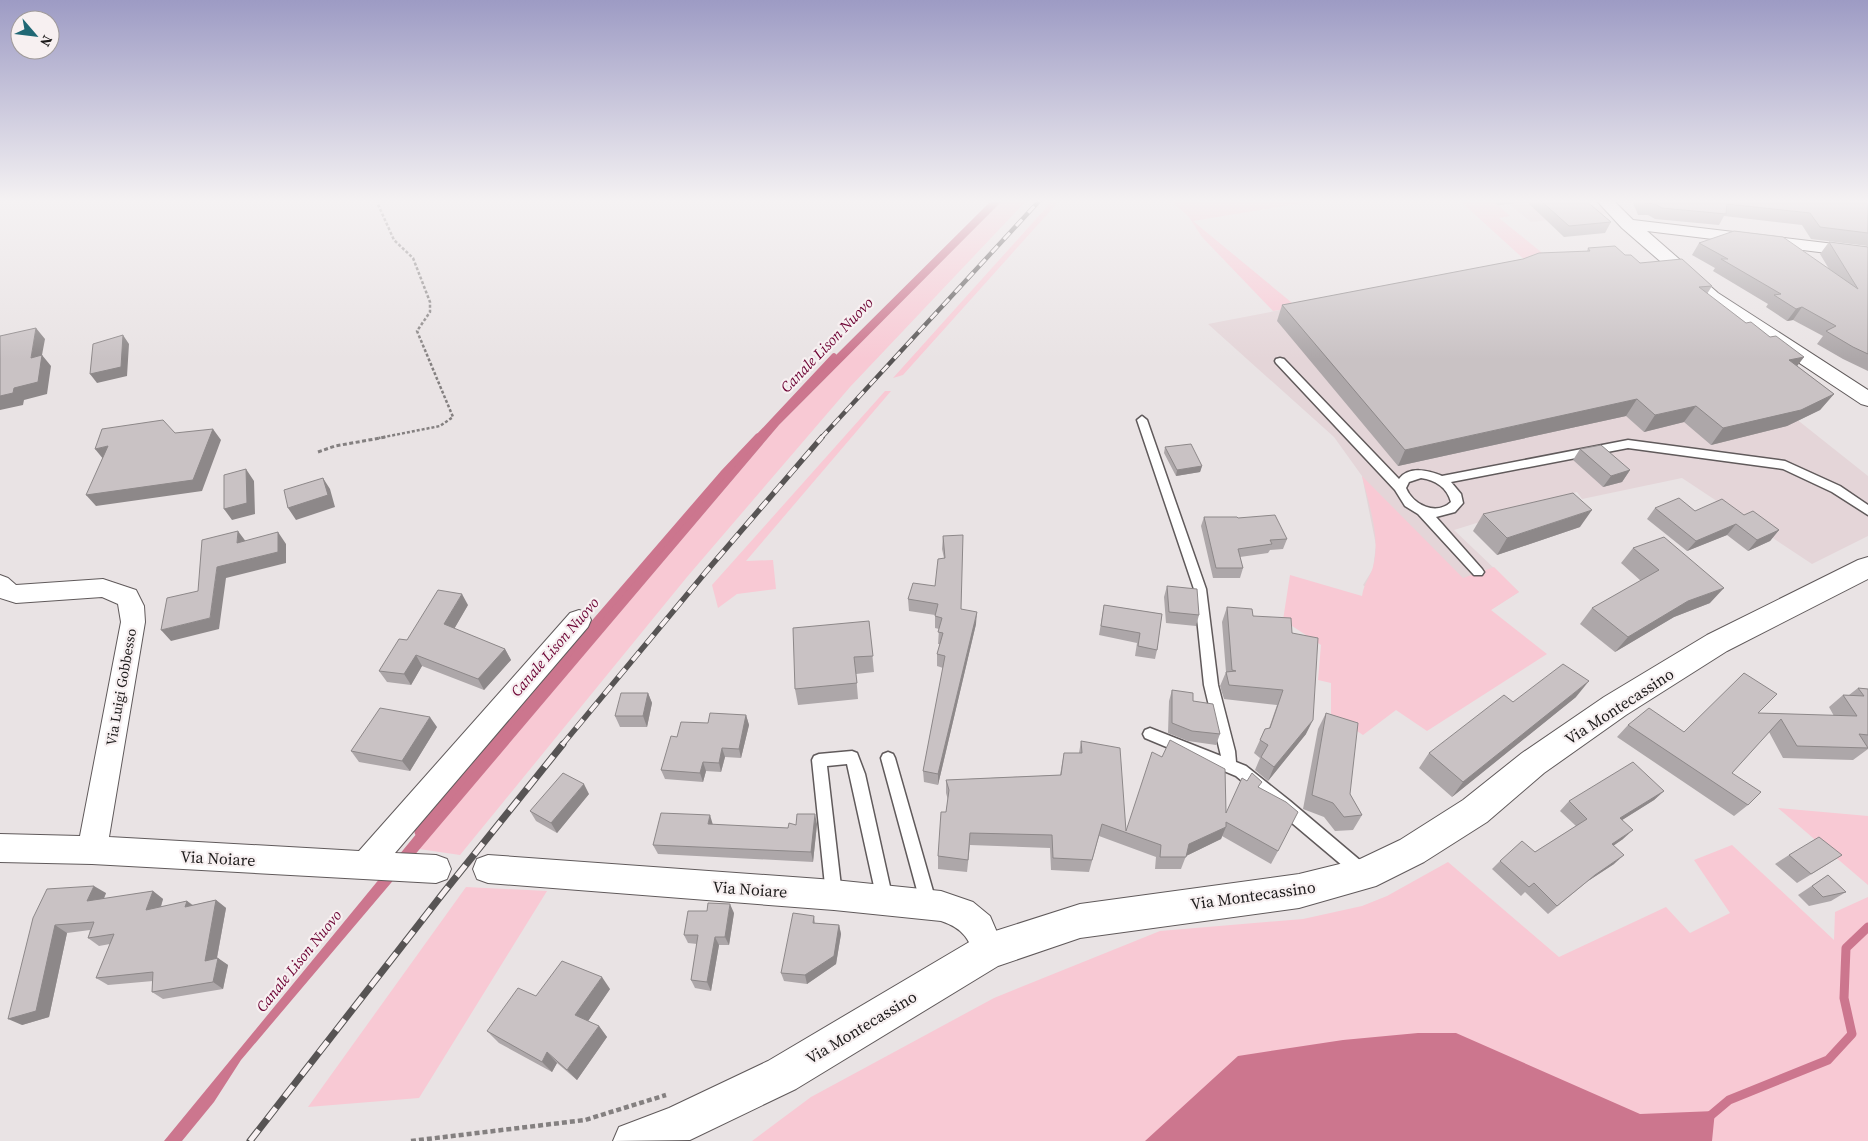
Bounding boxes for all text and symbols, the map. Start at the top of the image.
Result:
north arrow [10,10,60,60]
text: N [35,32,58,50]
water label: Canale Lison Nuovo [776,292,878,397]
water label: Canale Lison Nuovo [506,592,604,701]
street label: Via Luigi Gobbesso [101,627,141,747]
street label: Via Montecassino [1560,662,1678,750]
street label: Via Noiare [180,845,256,871]
street label: Via Noiare [712,875,788,903]
street label: Via Montecassino [1189,875,1317,915]
water label: Canale Lison Nuovo [251,905,346,1016]
street label: Via Montecassino [801,985,921,1069]

